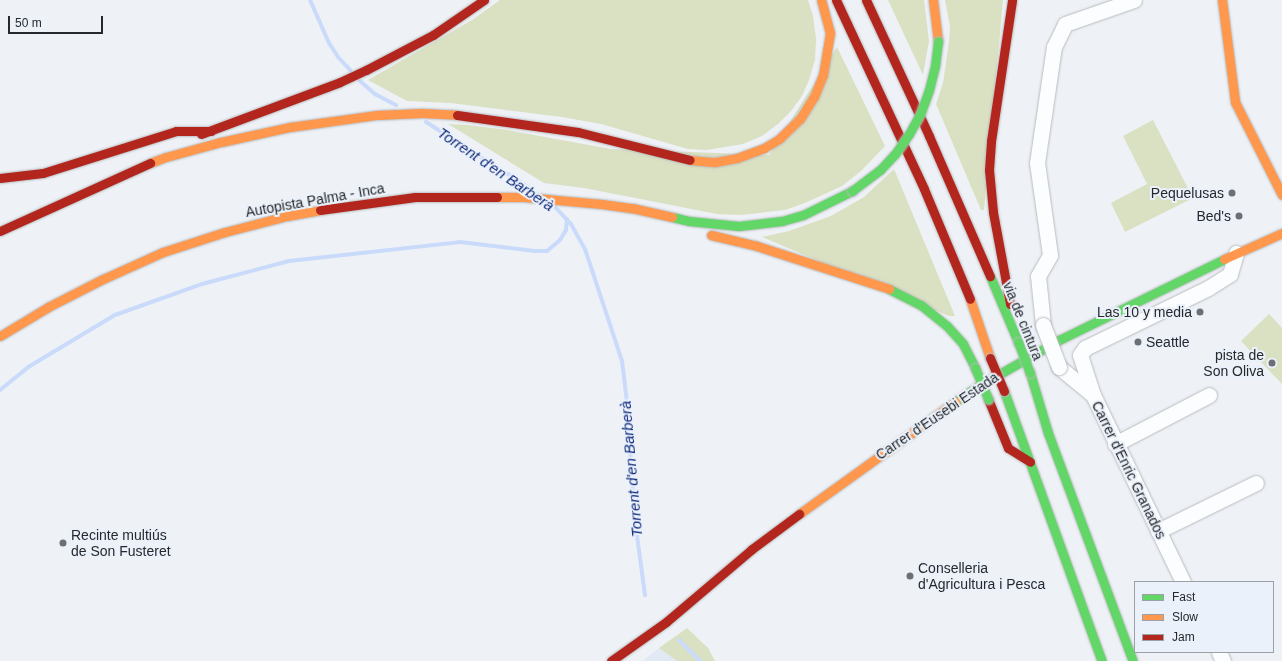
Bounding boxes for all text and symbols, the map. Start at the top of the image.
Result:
scale bar [10,8,105,34]
text: 50 m [15,16,42,30]
water label: Torrent d'en Barberà [434,123,558,215]
street label: Autopista Palma - Inca [244,179,386,221]
place label: Pequelusas [1151,185,1224,201]
marker: Pequelusas [1227,188,1237,198]
place label: Bed's [1196,208,1231,224]
marker: Bed's [1234,211,1244,221]
street label: via de cintura [1000,279,1046,363]
place label: Las 10 y media [1097,304,1192,320]
marker: Las 10 y media [1195,307,1205,317]
place label: Seattle [1146,334,1190,350]
marker: Seattle [1133,337,1143,347]
place label: pista de Son Oliva [1203,347,1264,380]
marker: pista de Son Oliva [1267,358,1277,368]
street label: Carrer d'Eusebi Estada [872,369,1002,463]
street label: Carrer d'Enric Granados [1088,398,1170,542]
water label: Torrent d'en Barberà [616,400,646,538]
place label: Recinte multiús de Son Fusteret [71,527,171,560]
marker: Recinte multiús de Son Fusteret [58,538,68,548]
place label: Conselleria d'Agricultura i Pesca [918,560,1045,592]
marker: Conselleria d'Agricultura i Pesca [905,571,915,581]
legend [1134,581,1274,653]
text: Fast [1172,590,1195,604]
text: Slow [1172,610,1198,624]
text: Jam [1172,630,1195,644]

